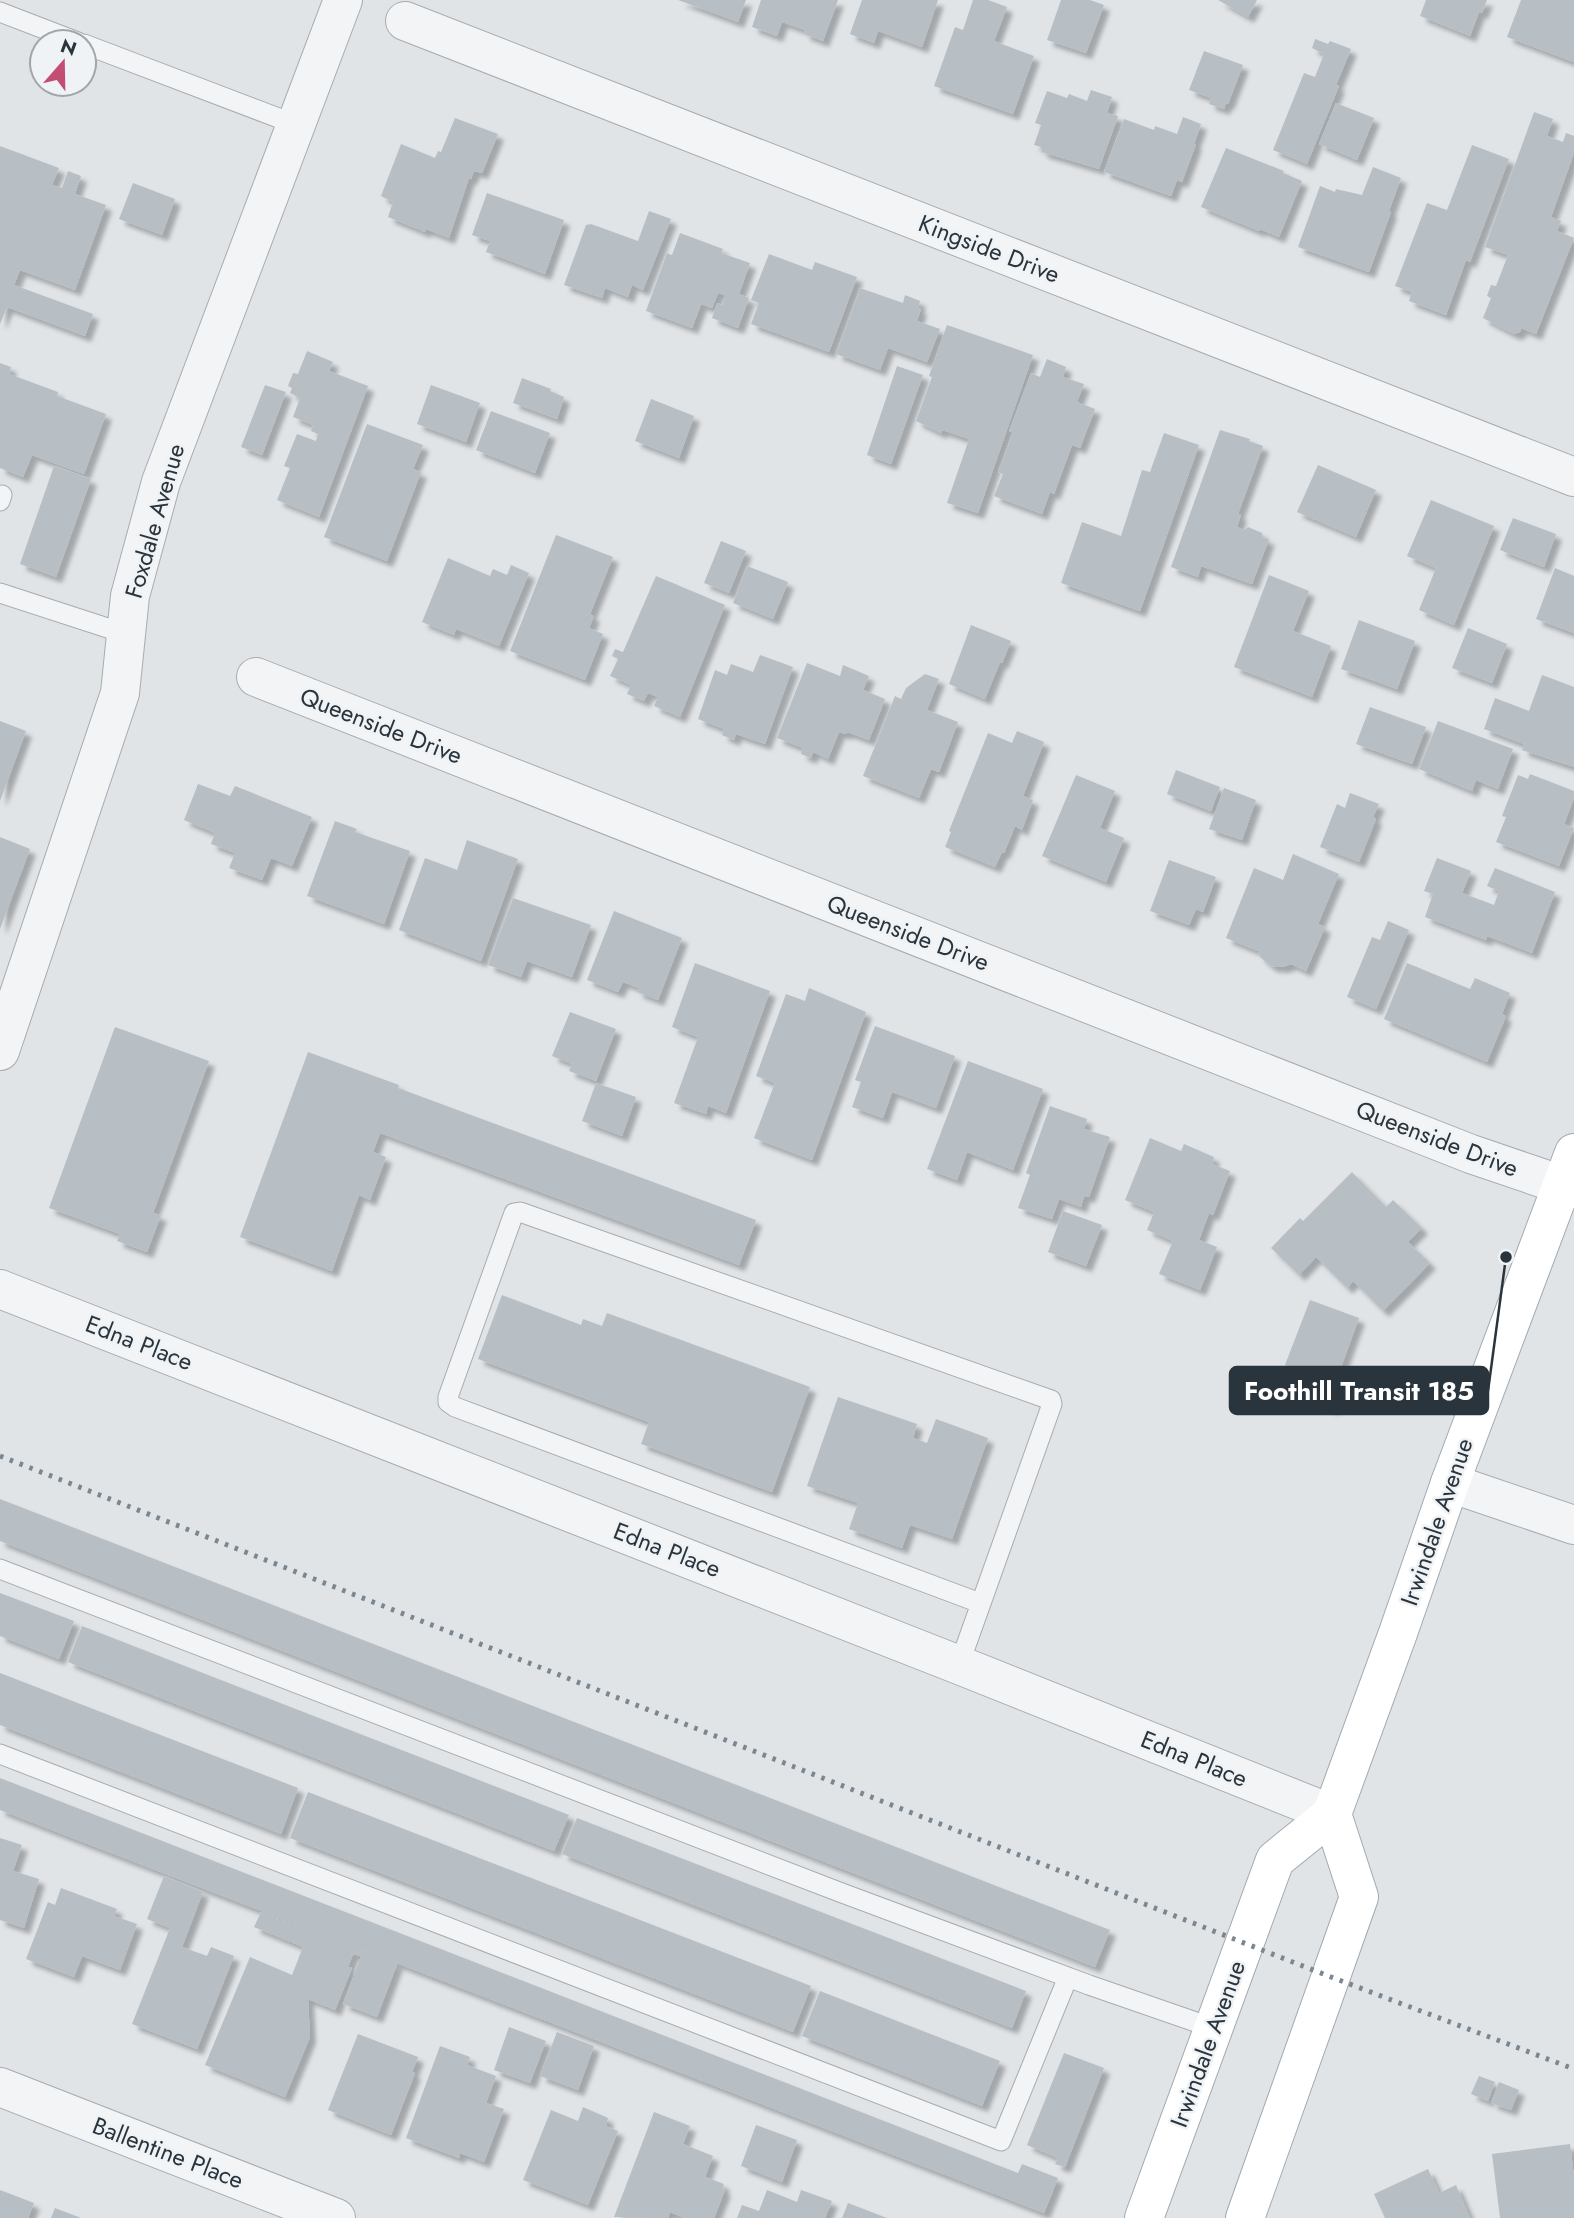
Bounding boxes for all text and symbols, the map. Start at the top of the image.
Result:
north arrow [28,28,98,98]
text: N [57,32,80,63]
street label: Kingside Drive [914,206,1065,291]
street label: Foxdale Avenue [116,440,193,602]
street label: Queenside Drive [295,678,467,773]
street label: Queenside Drive [822,885,994,980]
street label: Queenside Drive [1351,1091,1523,1186]
street label: Edna Place [80,1306,198,1379]
callout: Foothill Transit 185 [1230,1367,1488,1414]
text: Foothill Transit 185 [1244,1372,1474,1410]
street label: Irwindale Avenue [1391,1433,1482,1610]
street label: Edna Place [608,1513,726,1586]
street label: Edna Place [1136,1721,1253,1796]
street label: Irwindale Avenue [1161,1956,1254,2132]
street label: Ballentine Place [88,2108,249,2197]

